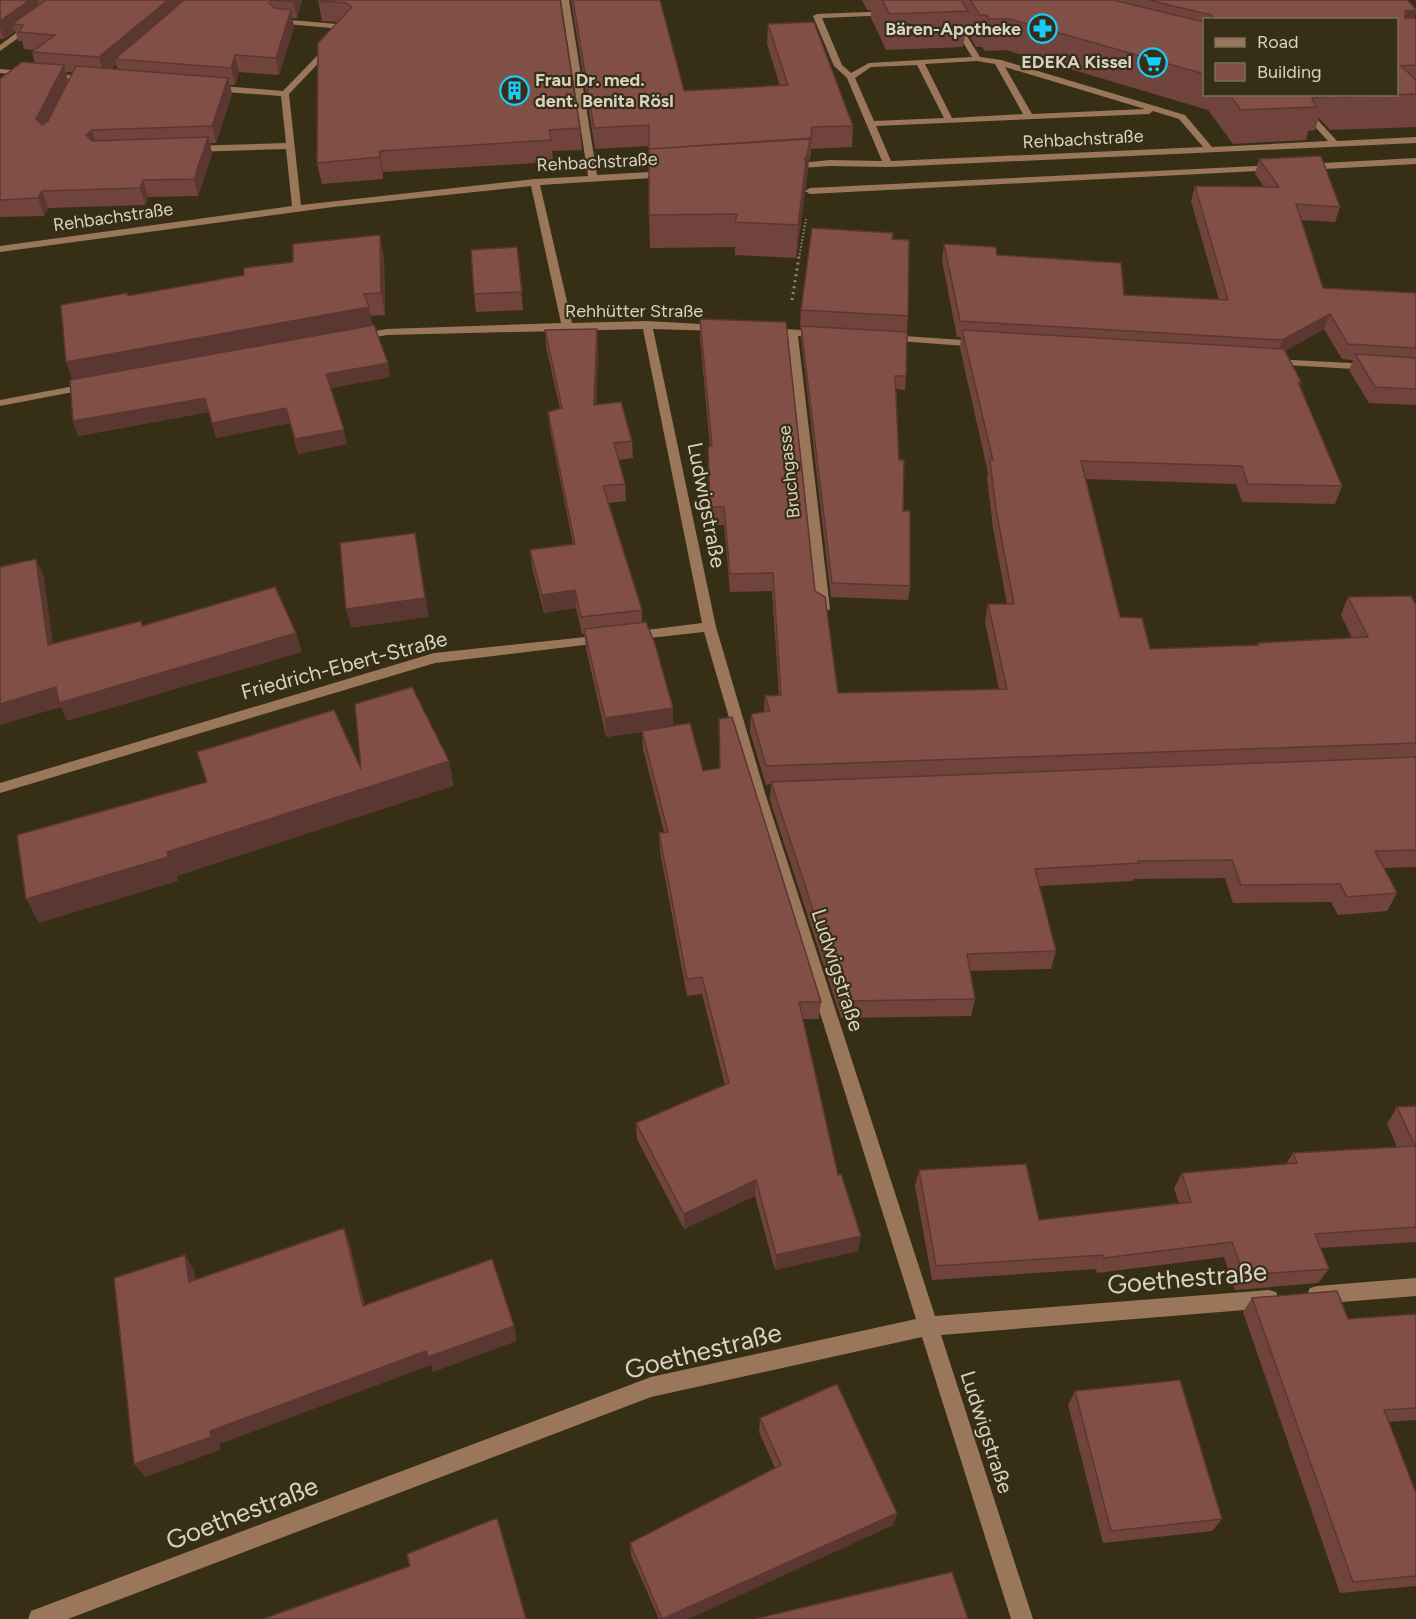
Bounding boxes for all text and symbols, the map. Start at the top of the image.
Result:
pharmacy icon: Bären-Apotheke [1026,13,1058,45]
place label: Bären-Apotheke [885,18,1021,40]
legend [1203,18,1398,96]
text: Road [1257,31,1298,53]
supermarket icon: EDEKA Kissel [1137,46,1169,78]
place label: EDEKA Kissel [1021,51,1132,73]
text: Building [1257,61,1322,83]
place label: Frau Dr. med. dent. Benita Rösl [535,69,674,112]
building icon: Frau Dr. med. dent. Benita Rösl [498,74,530,106]
street label: Rehbachstraße [1022,125,1144,153]
street label: Rehbachstraße [536,148,658,176]
street label: Rehbachstraße [52,198,175,236]
street label: Rehhütter Straße [565,300,703,322]
street label: Bruchgasse [773,424,805,520]
street label: Ludwigstraße [683,440,731,570]
street label: Friedrich-Ebert-Straße [238,625,450,705]
street label: Ludwigstraße [806,906,870,1034]
street label: Goethestraße [1106,1255,1268,1301]
street label: Goethestraße [621,1316,785,1386]
street label: Ludwigstraße [955,1368,1019,1496]
street label: Goethestraße [161,1469,323,1557]

